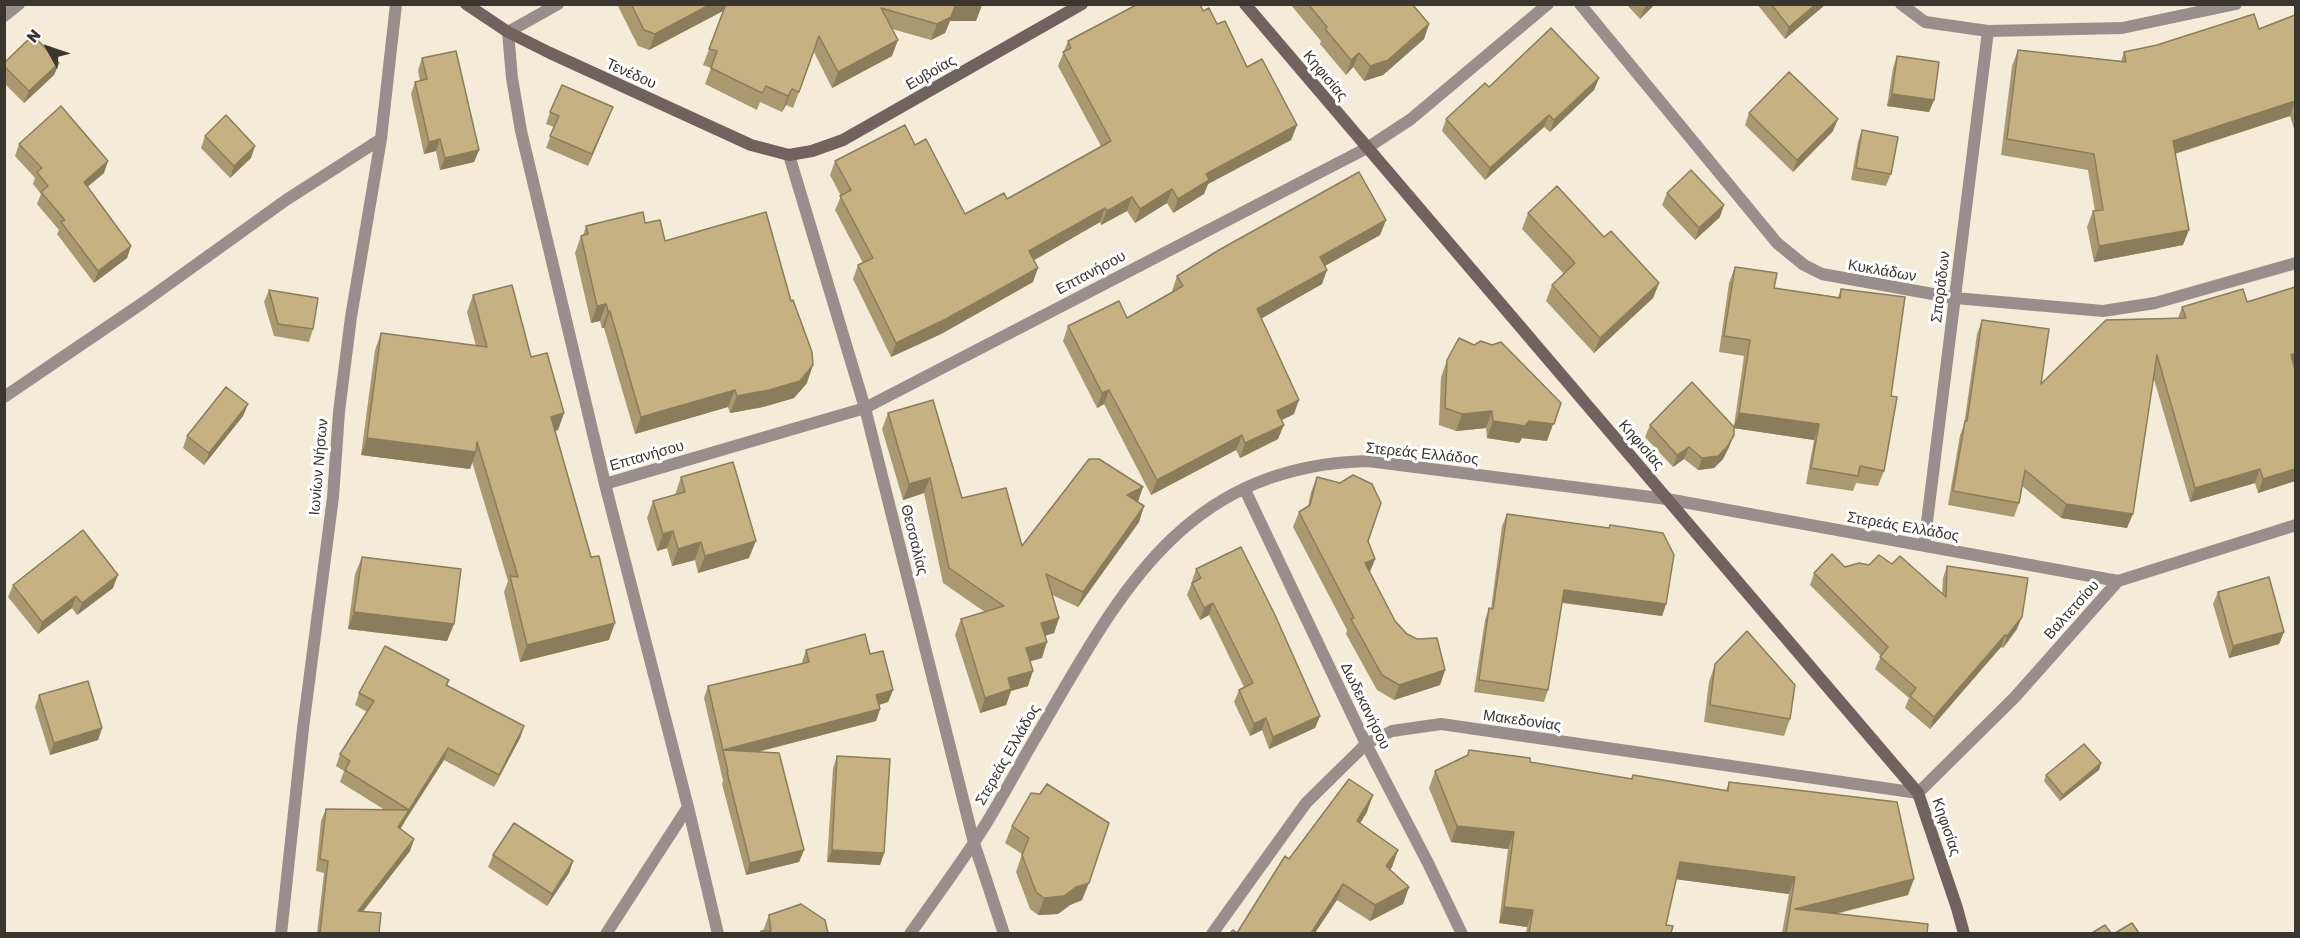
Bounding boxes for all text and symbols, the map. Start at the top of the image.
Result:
north arrow [18,18,78,78]
text: N [23,26,45,47]
street label: Κηφισίας [1299,47,1351,105]
street label: Ευβοίας [903,52,959,94]
street label: Τενέδου [603,55,659,93]
street label: Επτανήσου [1053,247,1129,299]
street label: Σποράδων [1928,250,1954,324]
street label: Κυκλάδων [1846,256,1918,286]
street label: Κηφισίας [1615,416,1667,474]
street label: Ιωνίων Νήσων [306,418,332,516]
street label: Επτανήσου [608,437,686,475]
street label: Στερεάς Ελλάδος [1365,439,1479,469]
street label: Θεσσαλίας [897,503,931,577]
street label: Στερεάς Ελλάδος [1846,508,1960,546]
street label: Βαλτετσίου [2041,577,2103,643]
street label: Δωδεκανήσου [1336,660,1394,752]
street label: Στερεάς Ελλάδος [972,701,1044,809]
street label: Μακεδονίας [1482,707,1562,735]
street label: Κηφισίας [1928,796,1964,858]

